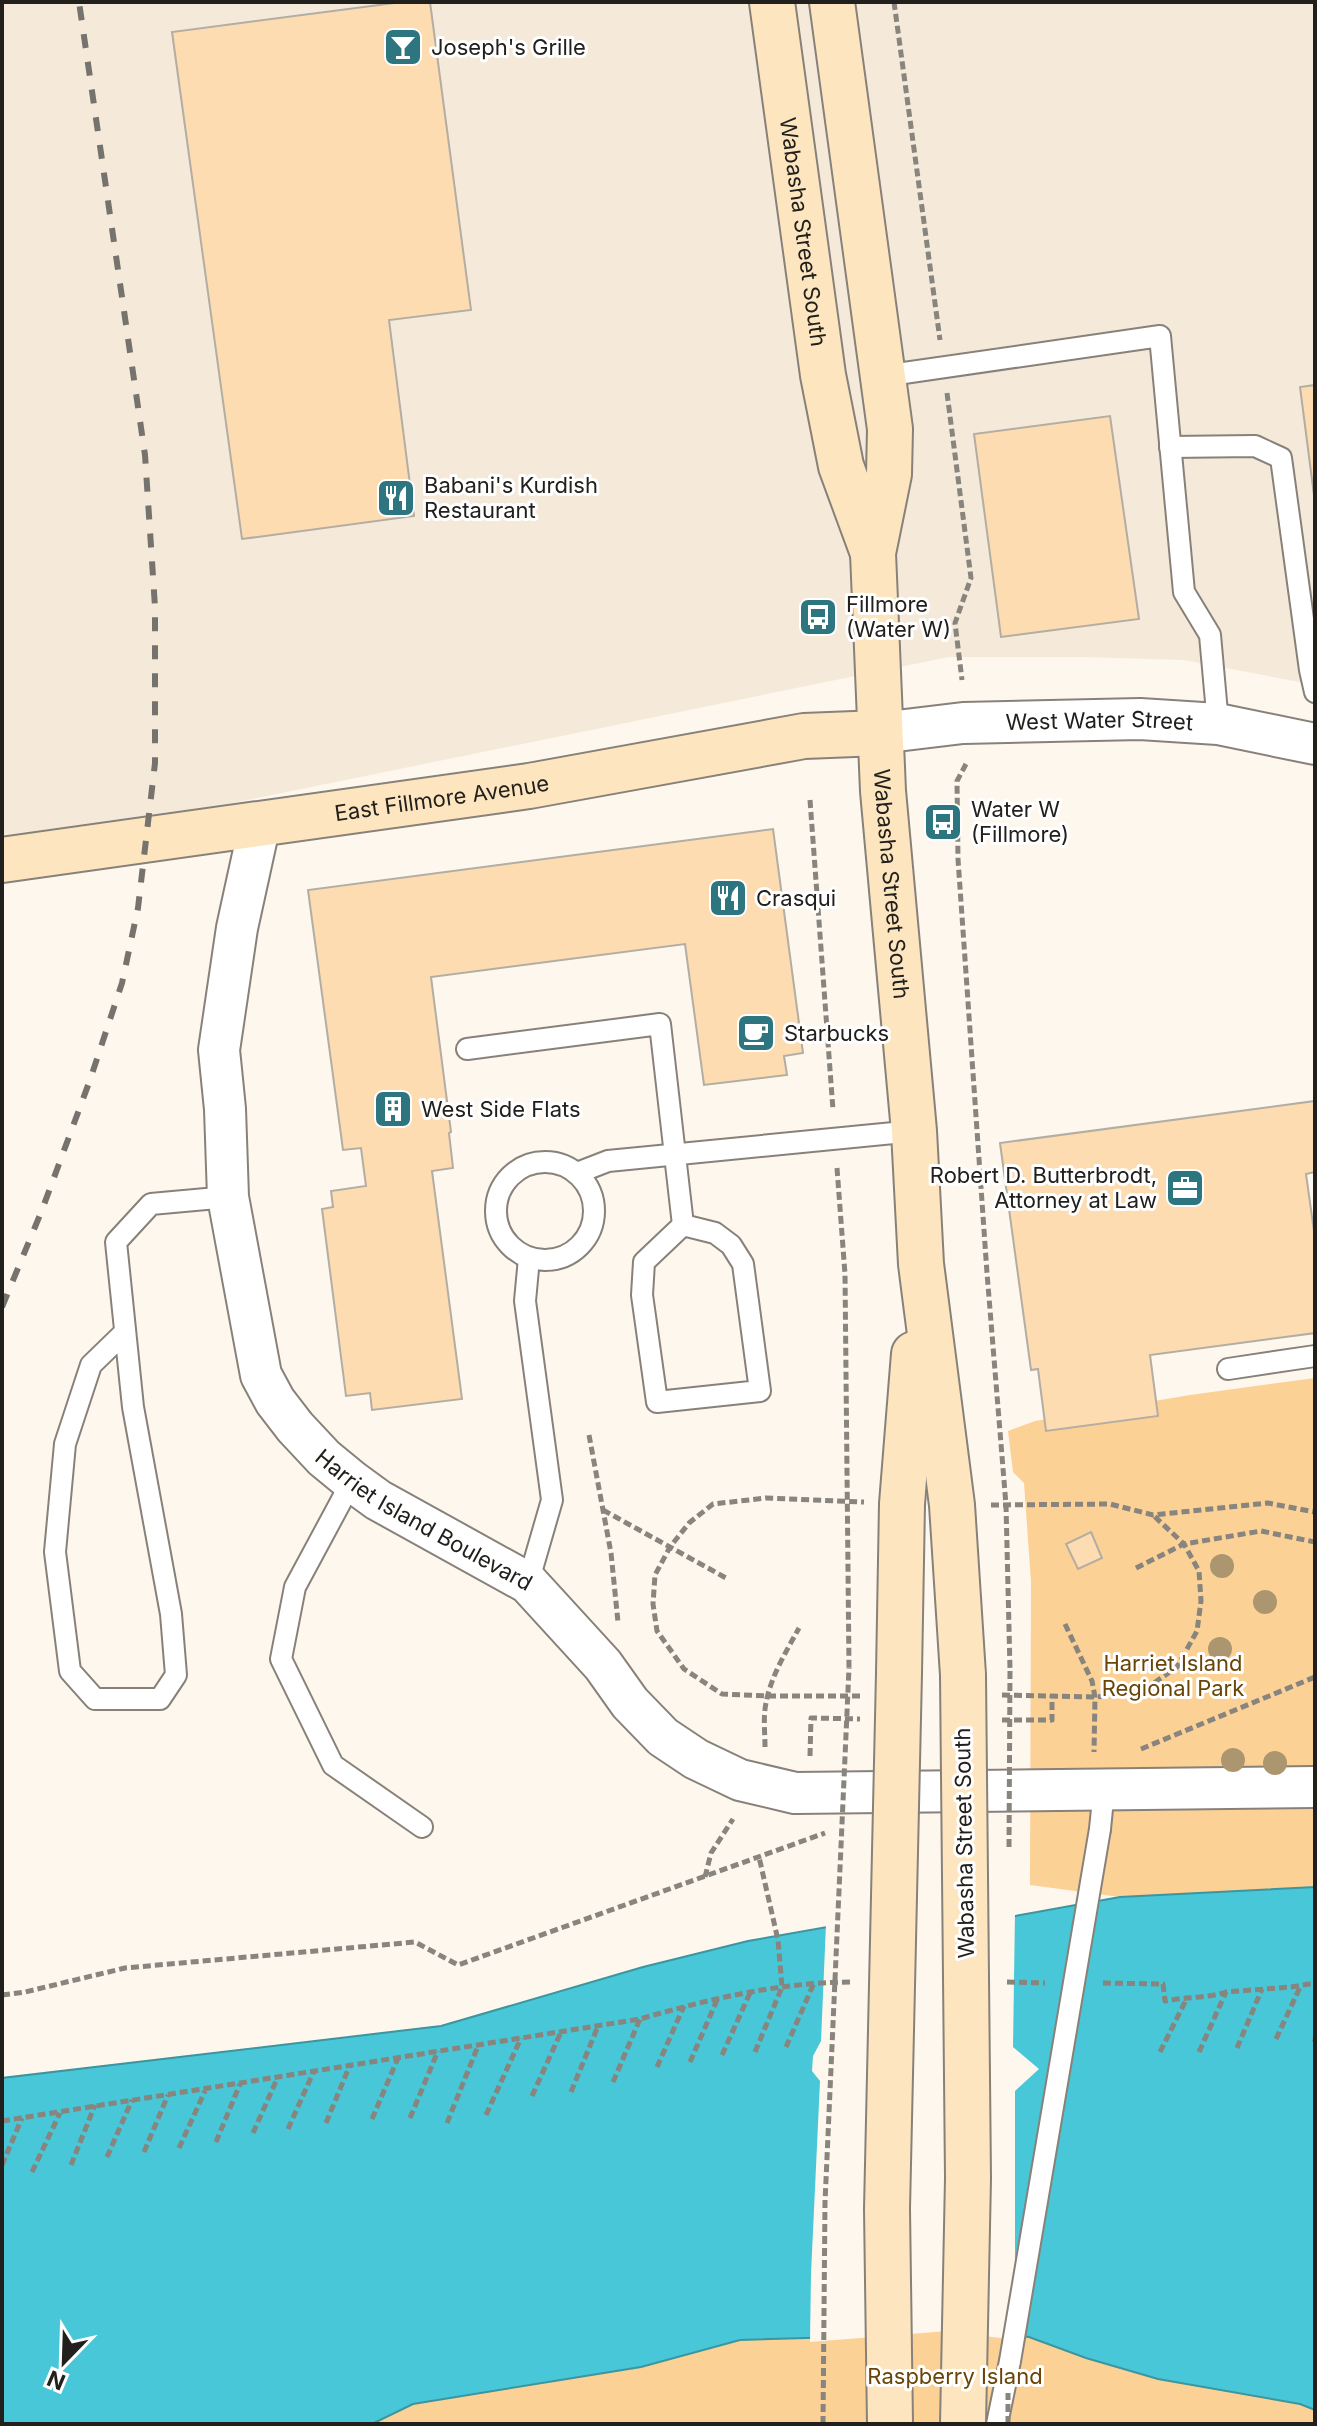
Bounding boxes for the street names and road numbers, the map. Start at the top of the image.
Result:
street label: Wabasha Street South [775,116,832,348]
street label: West Water Street [1005,706,1194,735]
street label: Wabasha Street South [869,768,915,1000]
street label: East Fillmore Avenue [333,770,551,826]
street label: Harriet Island Boulevard [310,1444,537,1596]
street label: Wabasha Street South [949,1727,979,1959]

